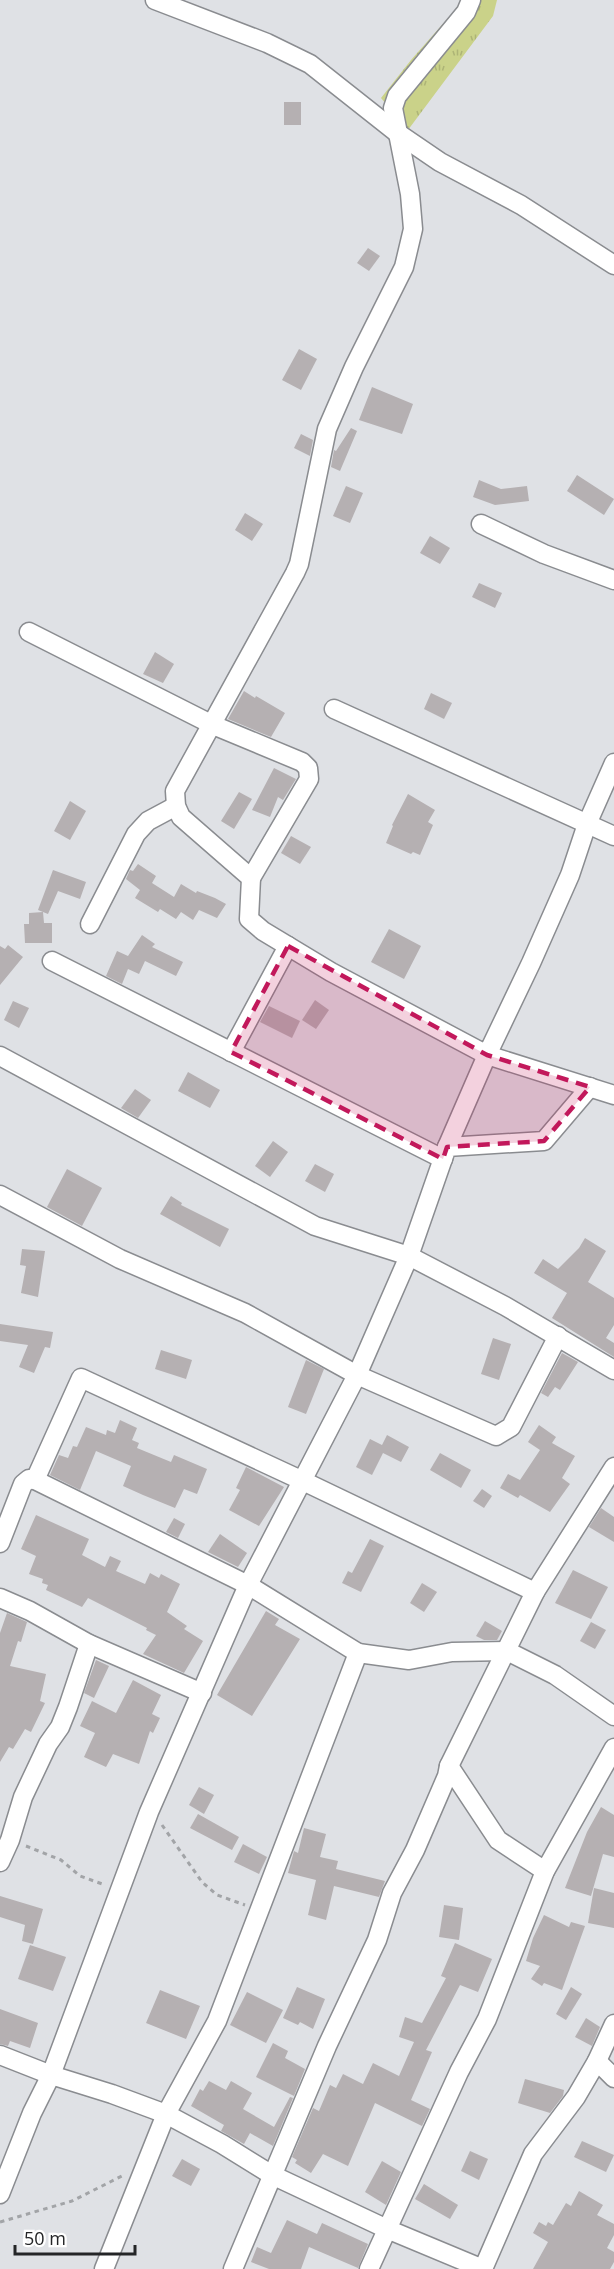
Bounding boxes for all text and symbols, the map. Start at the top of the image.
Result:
scale bar [15,2218,135,2256]
text: 50 m [24,2226,66,2250]

